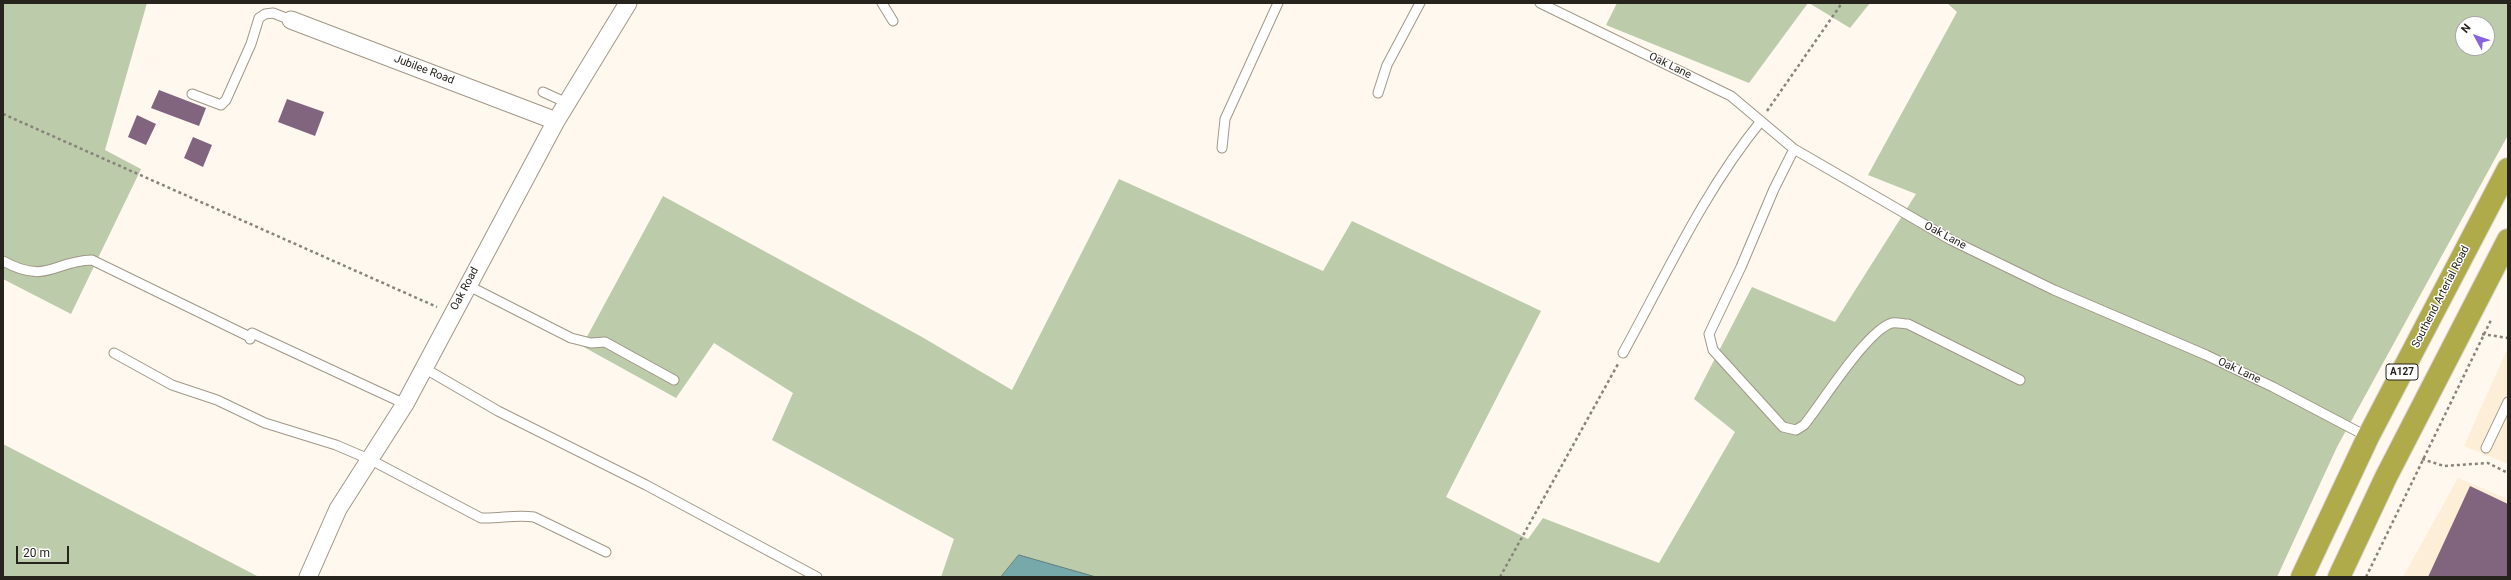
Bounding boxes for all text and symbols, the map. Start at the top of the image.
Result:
north arrow [2455,16,2495,56]
text: N [2459,21,2474,36]
street label: Oak Lane [1647,50,1693,82]
street label: Jubilee Road [392,52,456,88]
street label: Oak Lane [1922,219,1968,253]
street label: Southend Arterial Road [2409,244,2473,350]
street label: Oak Road [448,265,482,313]
street label: Oak Lane [2216,355,2262,387]
road number: A127 [2386,364,2418,380]
scale bar [18,538,71,564]
text: 20 m [23,546,50,560]

